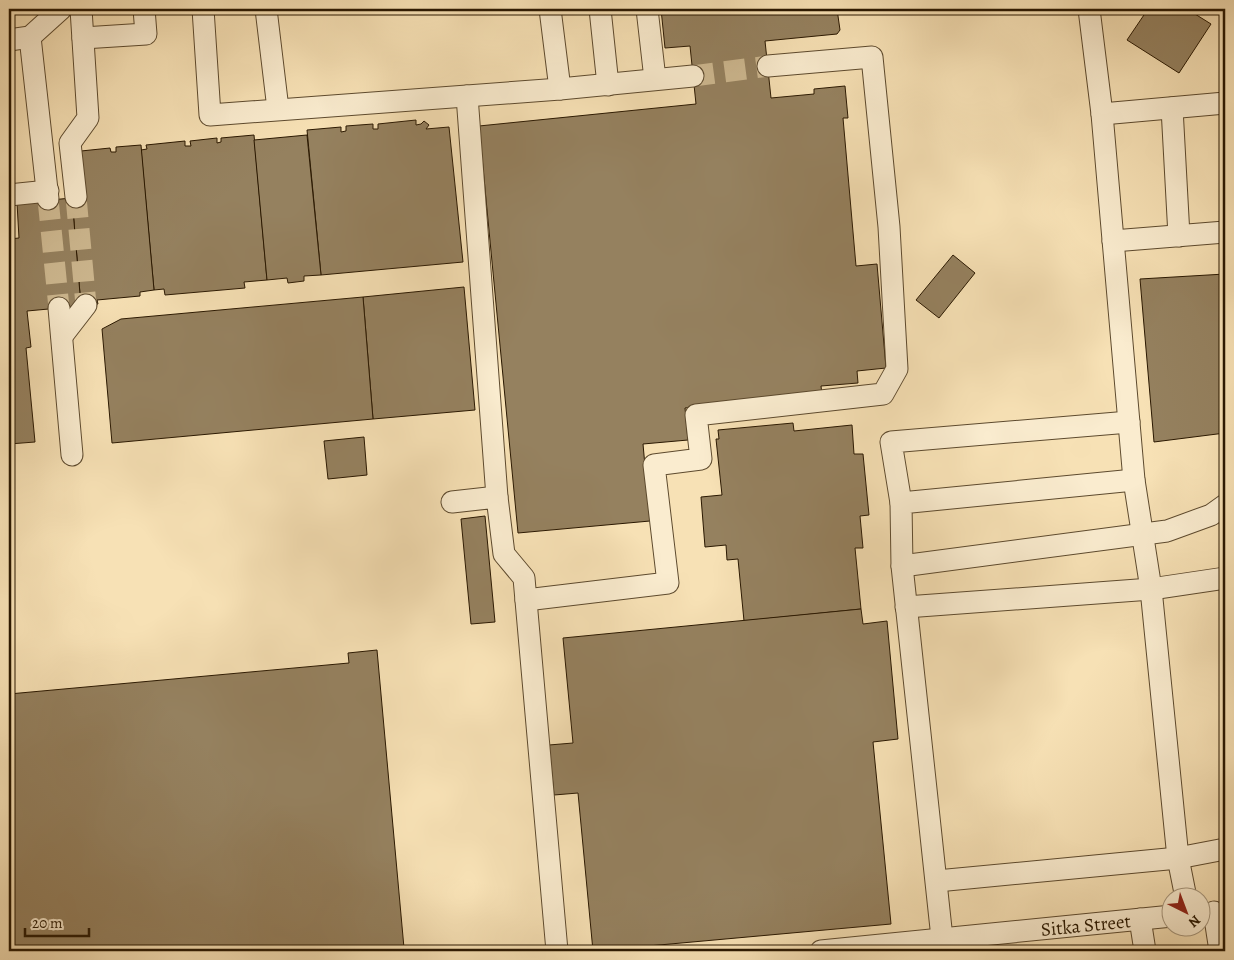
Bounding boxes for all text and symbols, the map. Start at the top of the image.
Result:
north arrow [1162,888,1212,938]
scale bar [25,905,89,937]
street label: Sitka Street [1040,908,1132,943]
text: N [1184,911,1205,932]
text: 20 m [32,913,63,933]

